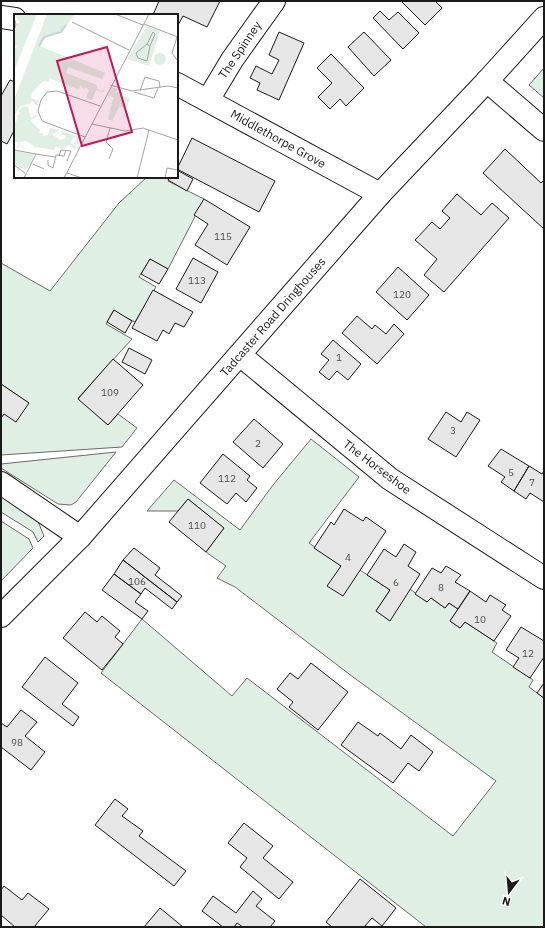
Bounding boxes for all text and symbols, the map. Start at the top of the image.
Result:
inset map [14,14,178,178]
street label: The Spinney [215,18,264,81]
street label: Middlethorpe Grove [228,106,329,171]
house number: 115 [214,230,232,243]
street label: Tadcaster Road Dringhouses [217,254,329,379]
house number: 113 [188,274,206,287]
house number: 120 [393,288,411,301]
house number: 1 [336,351,342,364]
house number: 109 [101,386,119,399]
house number: 3 [450,424,456,437]
street label: The Horseshoe [340,436,415,497]
house number: 2 [255,437,261,450]
house number: 5 [508,466,514,479]
house number: 112 [218,472,236,485]
house number: 7 [529,476,535,489]
house number: 110 [188,519,206,532]
house number: 4 [345,551,351,564]
house number: 106 [128,575,146,588]
house number: 6 [393,576,399,589]
house number: 8 [438,581,444,594]
house number: 10 [474,613,486,626]
house number: 12 [522,647,534,660]
house number: 98 [11,736,23,749]
north arrow [489,872,529,912]
text: N [500,894,512,909]

